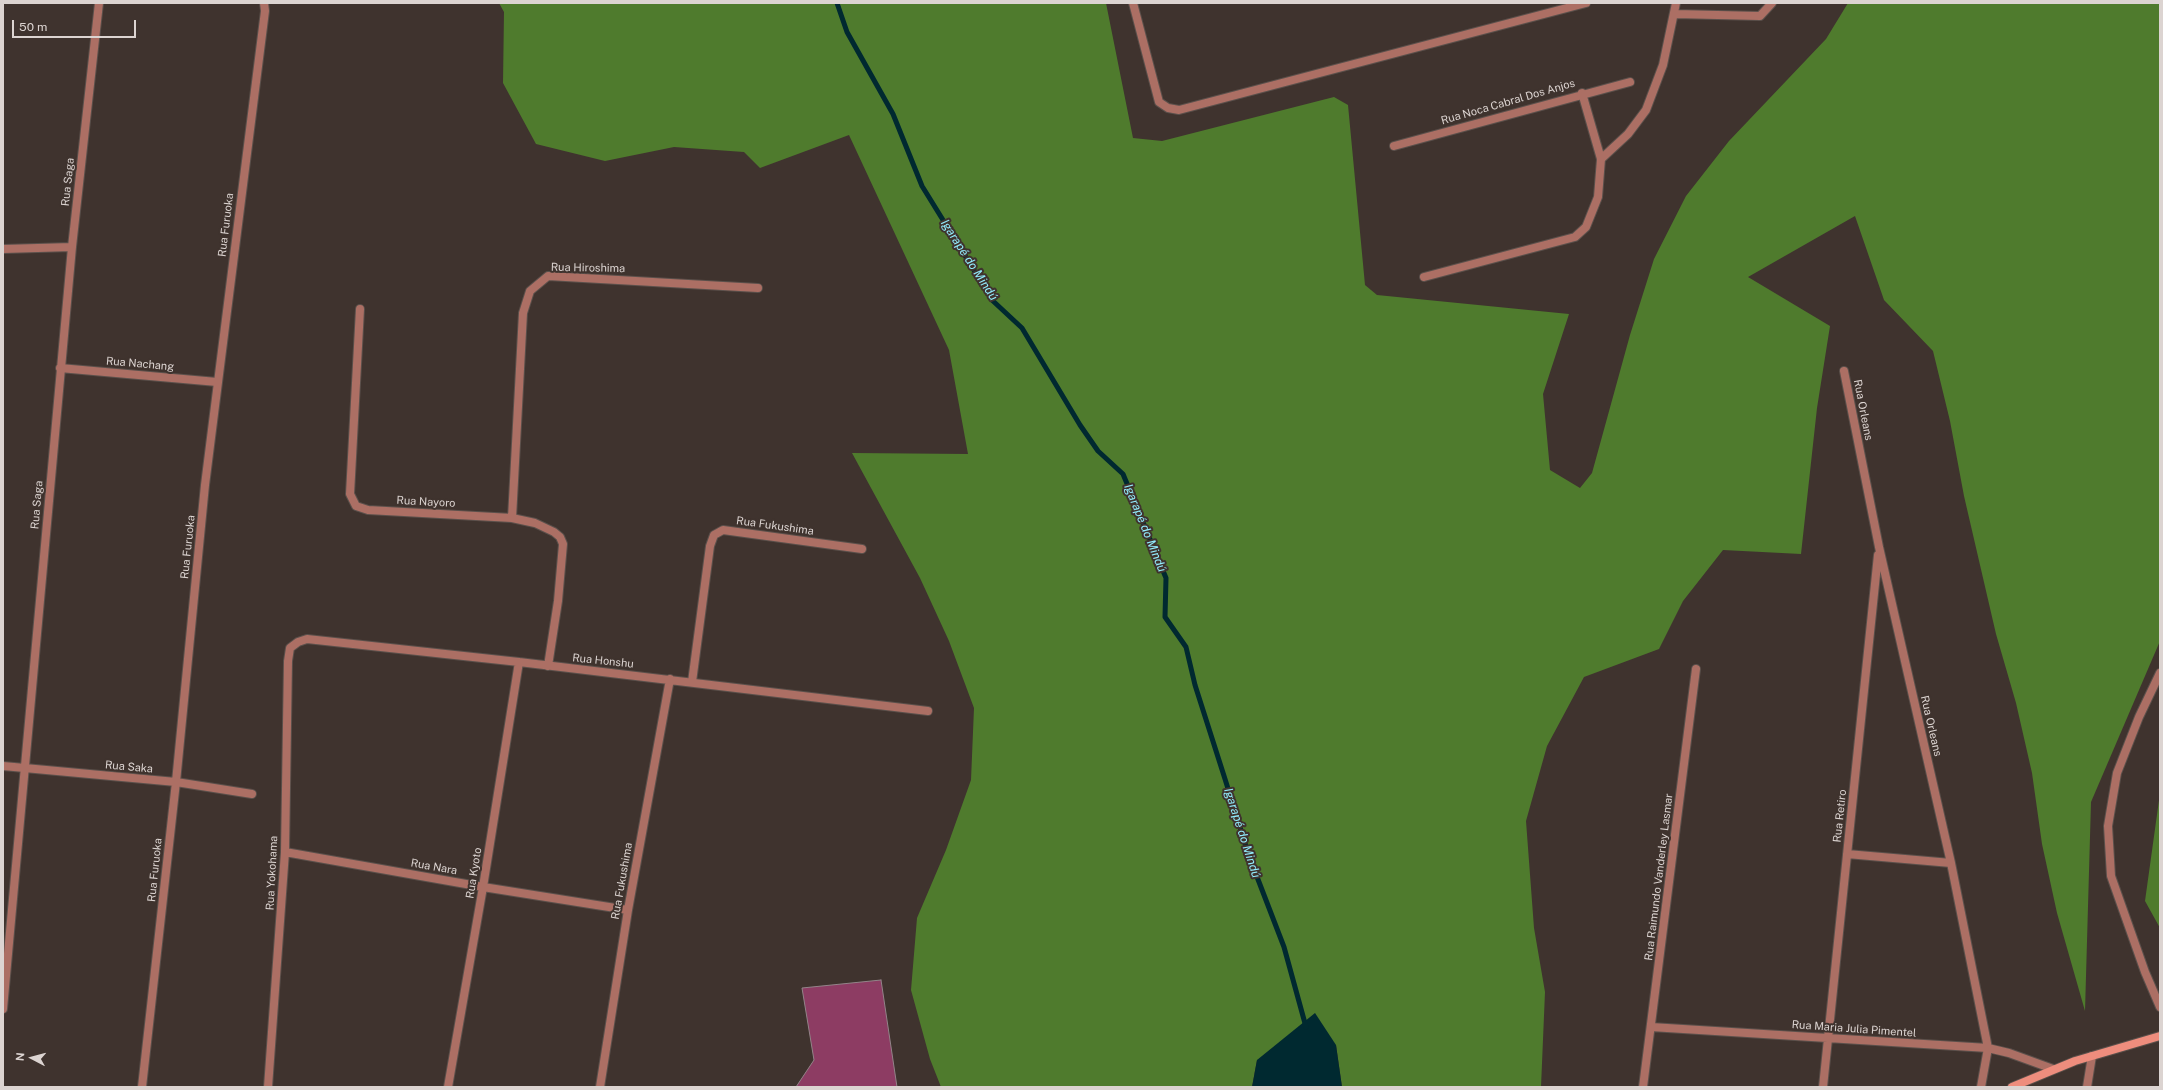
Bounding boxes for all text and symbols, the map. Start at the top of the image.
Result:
scale bar [14,12,138,38]
text: 50 m [19,20,47,34]
street label: Rua Noca Cabral Dos Anjos [1439,77,1577,127]
street label: Rua Saga [59,157,77,207]
street label: Rua Furuoka [216,192,236,258]
water label: Igarapé do Mindú [937,217,1001,303]
street label: Rua Hiroshima [551,261,625,275]
street label: Rua Nachang [105,354,175,374]
street label: Rua Orleans [1851,378,1875,442]
street label: Rua Saga [28,480,46,530]
water label: Igarapé do Mindú [1121,482,1169,574]
street label: Rua Nayoro [396,494,456,510]
street label: Rua Furuoka [178,514,198,580]
street label: Rua Fukushima [735,514,815,538]
street label: Rua Honshu [572,651,634,671]
street label: Rua Orleans [1918,694,1944,758]
street label: Rua Saka [105,758,153,776]
water label: Igarapé do Mindú [1221,786,1263,880]
street label: Rua Retiro [1831,789,1849,843]
street label: Rua Raimundo Vanderley Lasmar [1642,793,1676,961]
street label: Rua Yokohama [263,835,281,911]
street label: Rua Furuoka [145,837,165,903]
street label: Rua Fukushima [609,841,635,921]
street label: Rua Kyoto [463,846,485,900]
street label: Rua Nara [410,856,458,878]
street label: Rua Maria Julia Pimentel [1791,1018,1917,1040]
north arrow [12,1038,52,1078]
text: N [14,1052,26,1062]

